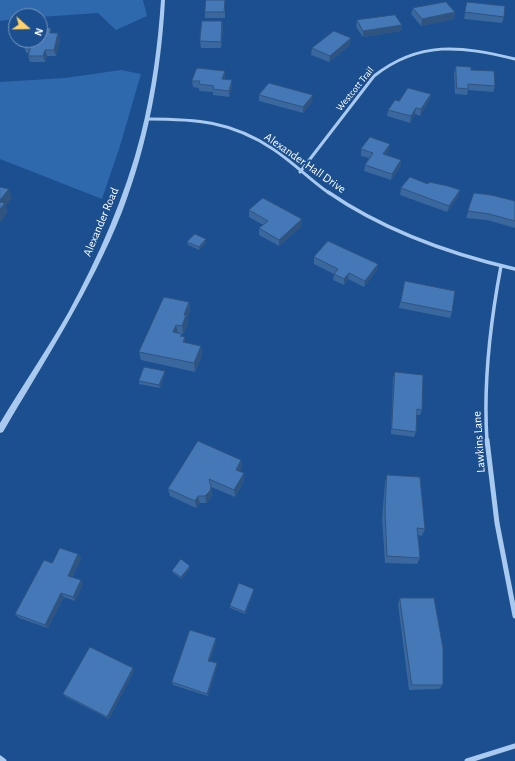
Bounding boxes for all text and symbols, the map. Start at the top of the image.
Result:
north arrow [8,8,48,48]
text: N [32,26,45,37]
street label: Westcott Trail [333,64,377,114]
street label: Alexander Hall Drive [262,130,348,196]
street label: Alexander Road [80,185,122,259]
street label: Lawkins Lane [470,411,488,473]

